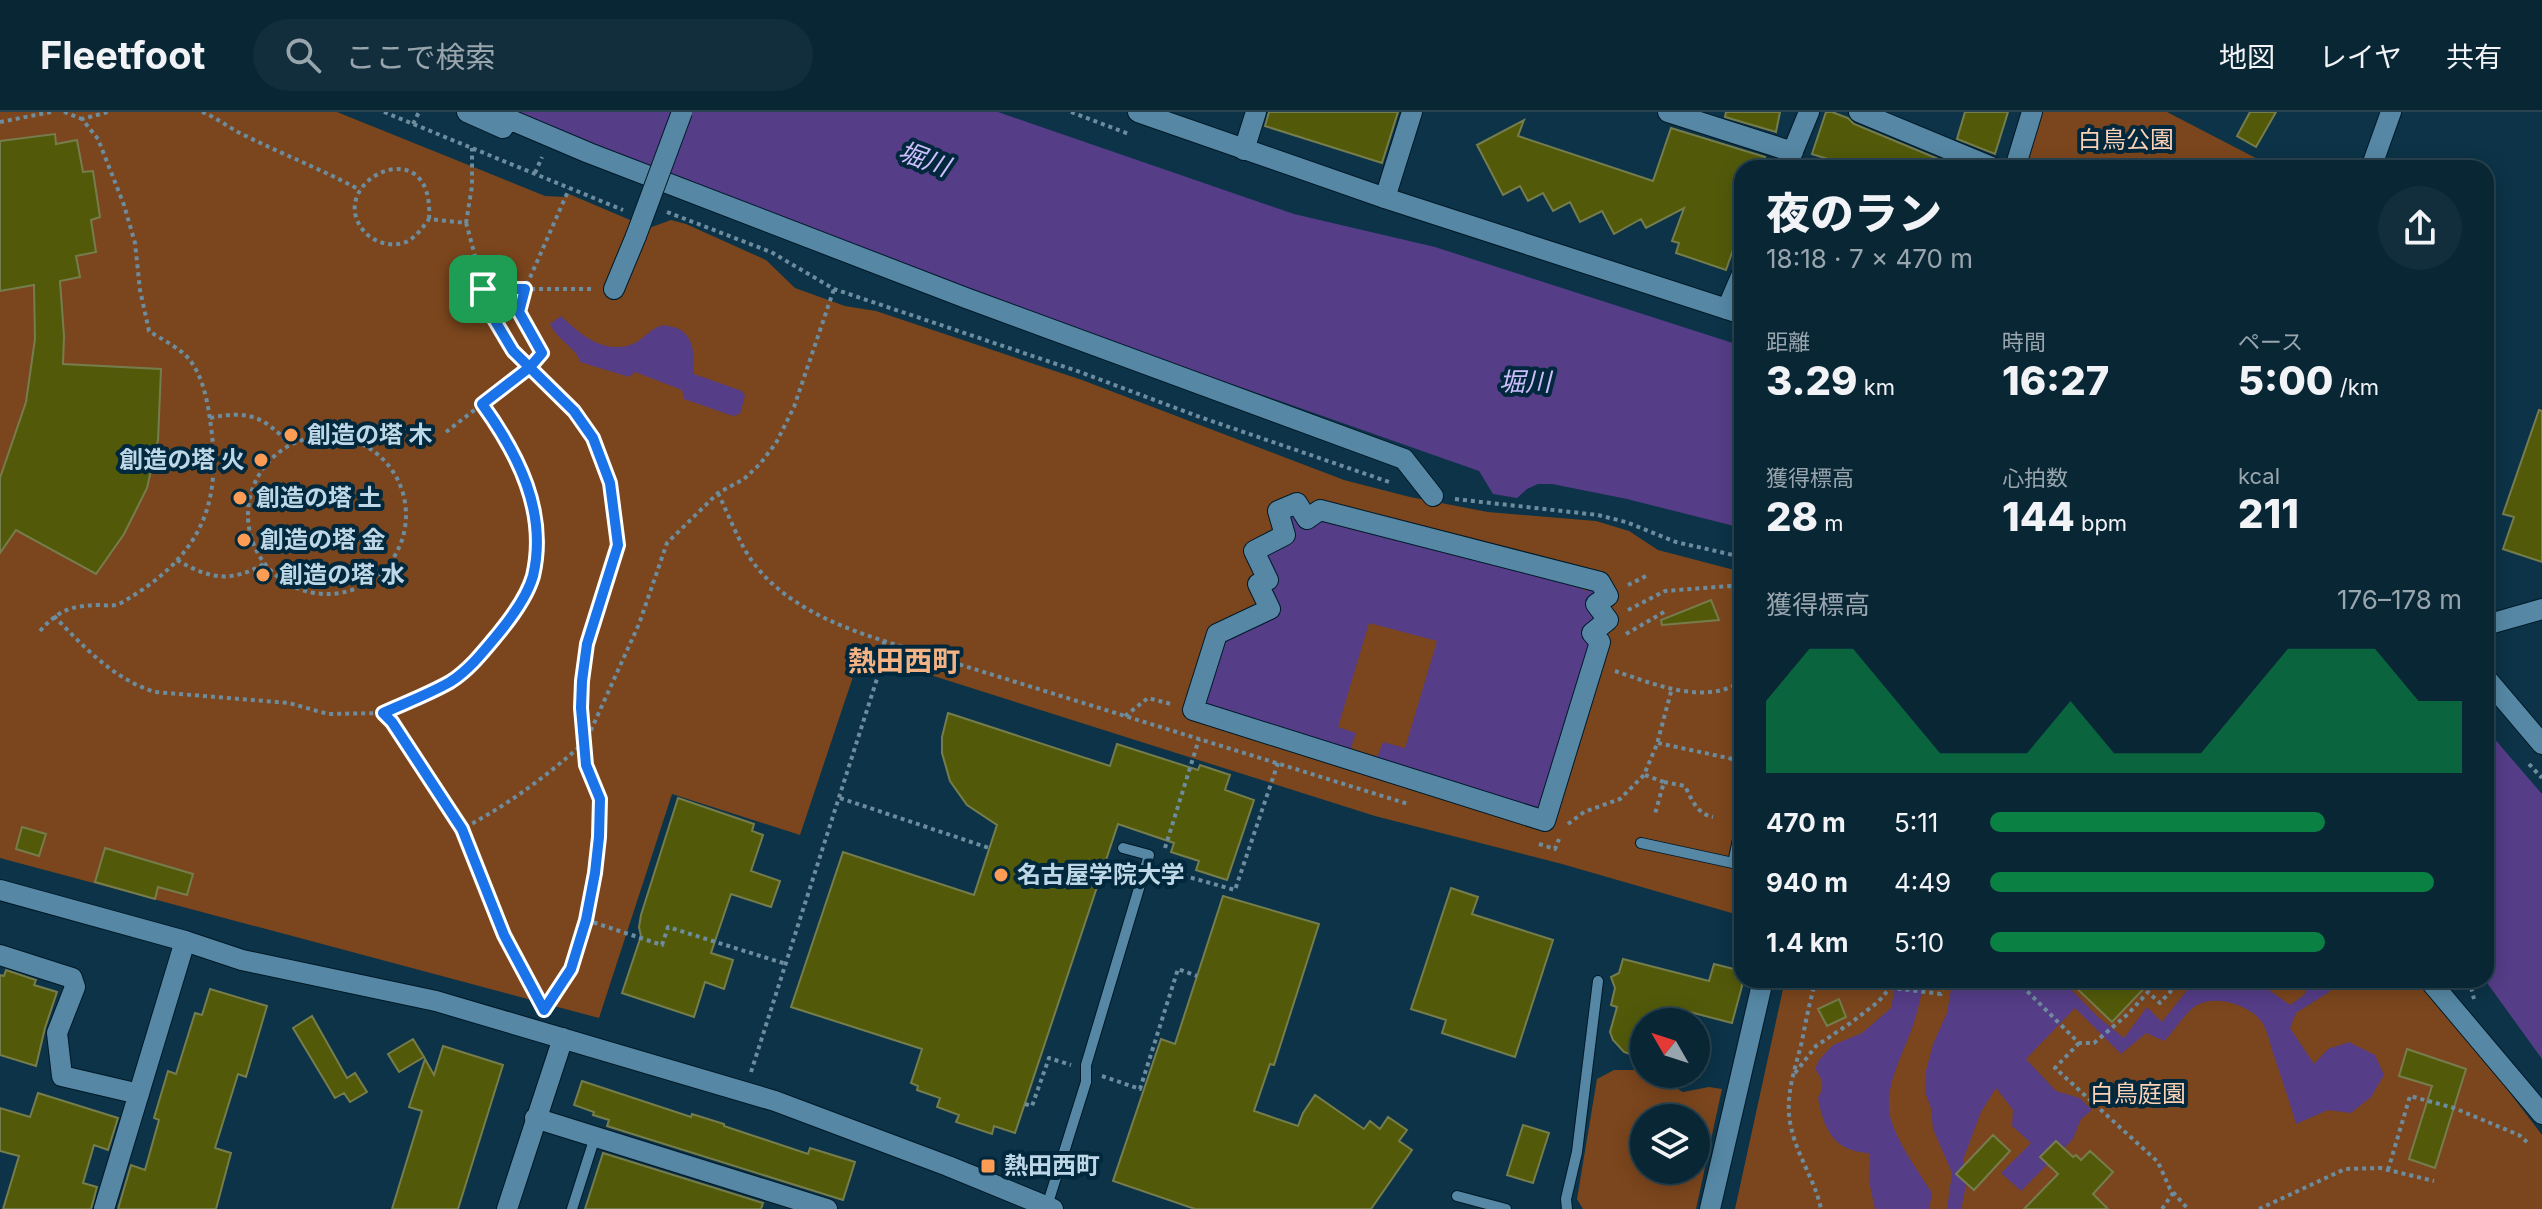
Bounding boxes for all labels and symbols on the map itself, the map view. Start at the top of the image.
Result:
park label: 白鳥公園 [2078,125,2174,154]
water label: 堀川 [894,135,957,183]
pin [449,255,517,323]
water label: 堀川 [1499,366,1554,397]
place label: 創造の塔 木 [307,420,433,449]
marker: 創造の塔 木 [282,426,300,444]
place label: 創造の塔 火 [119,445,245,474]
marker: 創造の塔 火 [252,451,270,469]
place label: 創造の塔 土 [256,483,382,512]
marker: 創造の塔 土 [231,489,249,507]
place label: 創造の塔 金 [260,525,386,554]
marker: 創造の塔 金 [235,531,253,549]
place label: 創造の塔 水 [279,560,405,589]
marker: 創造の塔 水 [254,566,272,584]
district label: 熱田西町 [848,644,960,678]
place label: 名古屋学院大学 [1017,860,1185,889]
marker: 名古屋学院大学 [992,866,1010,884]
north arrow [1630,1008,1710,1088]
park label: 白鳥庭園 [2090,1079,2186,1108]
place label: 熱田西町 [1004,1151,1100,1180]
marker: 熱田西町 [979,1157,997,1175]

